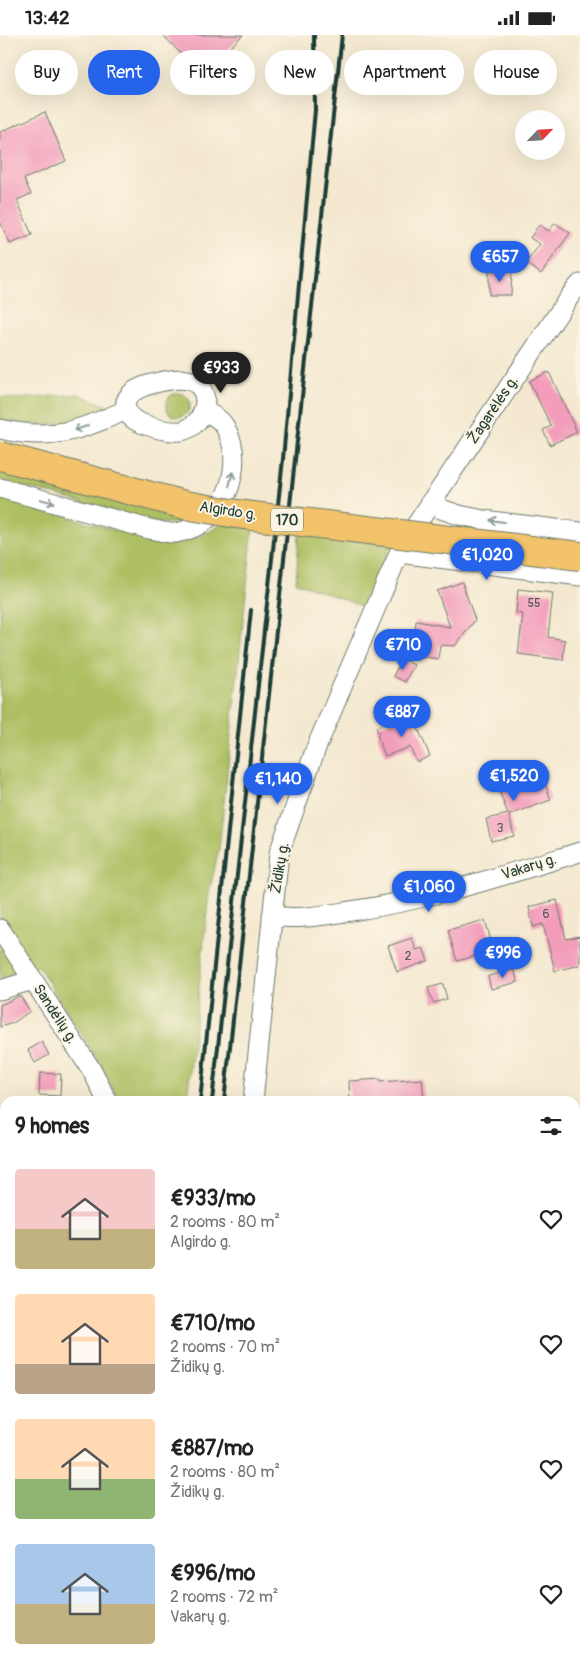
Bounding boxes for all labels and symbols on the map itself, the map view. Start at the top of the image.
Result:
north arrow [515,110,565,160]
pin: €657 [470,241,530,283]
pin: €933 [191,351,251,394]
street label: Žagarėlės g. [463,372,523,448]
one-way arrow [73,424,89,434]
one-way arrow [227,471,236,487]
one-way arrow [39,496,55,506]
street label: Algirdo g. [198,497,258,525]
road number: 170 [271,509,303,531]
one-way arrow [489,516,505,526]
pin: €1,020 [446,539,528,581]
house number: 55 [527,596,541,611]
pin: €710 [373,629,433,671]
pin: €887 [372,695,432,738]
pin: €1,520 [473,759,555,802]
pin: €1,140 [237,763,319,805]
house number: 3 [497,821,504,836]
street label: Židikų g. [266,841,294,895]
street label: Vakarų g. [499,850,559,884]
pin: €1,060 [388,871,470,913]
house number: 6 [543,907,550,922]
pin: €996 [473,937,533,979]
house number: 2 [405,949,412,964]
street label: Sandėlių g. [29,981,81,1047]

